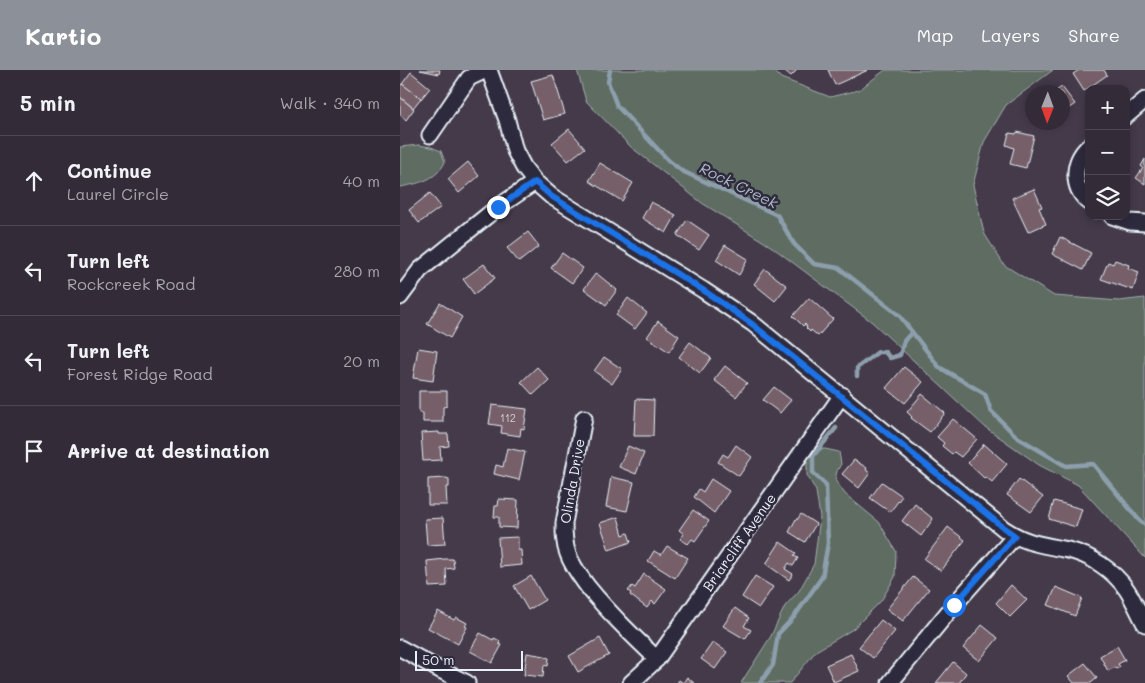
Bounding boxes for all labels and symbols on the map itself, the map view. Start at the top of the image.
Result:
north arrow [1025,85,1070,130]
water label: Rock Creek [696,157,782,213]
route end [487,196,510,219]
house number: 112 [500,410,516,425]
street label: Olinda Drive [555,437,589,525]
street label: Briarcliff Avenue [698,489,780,595]
route start [943,594,966,617]
scale bar [415,648,522,671]

